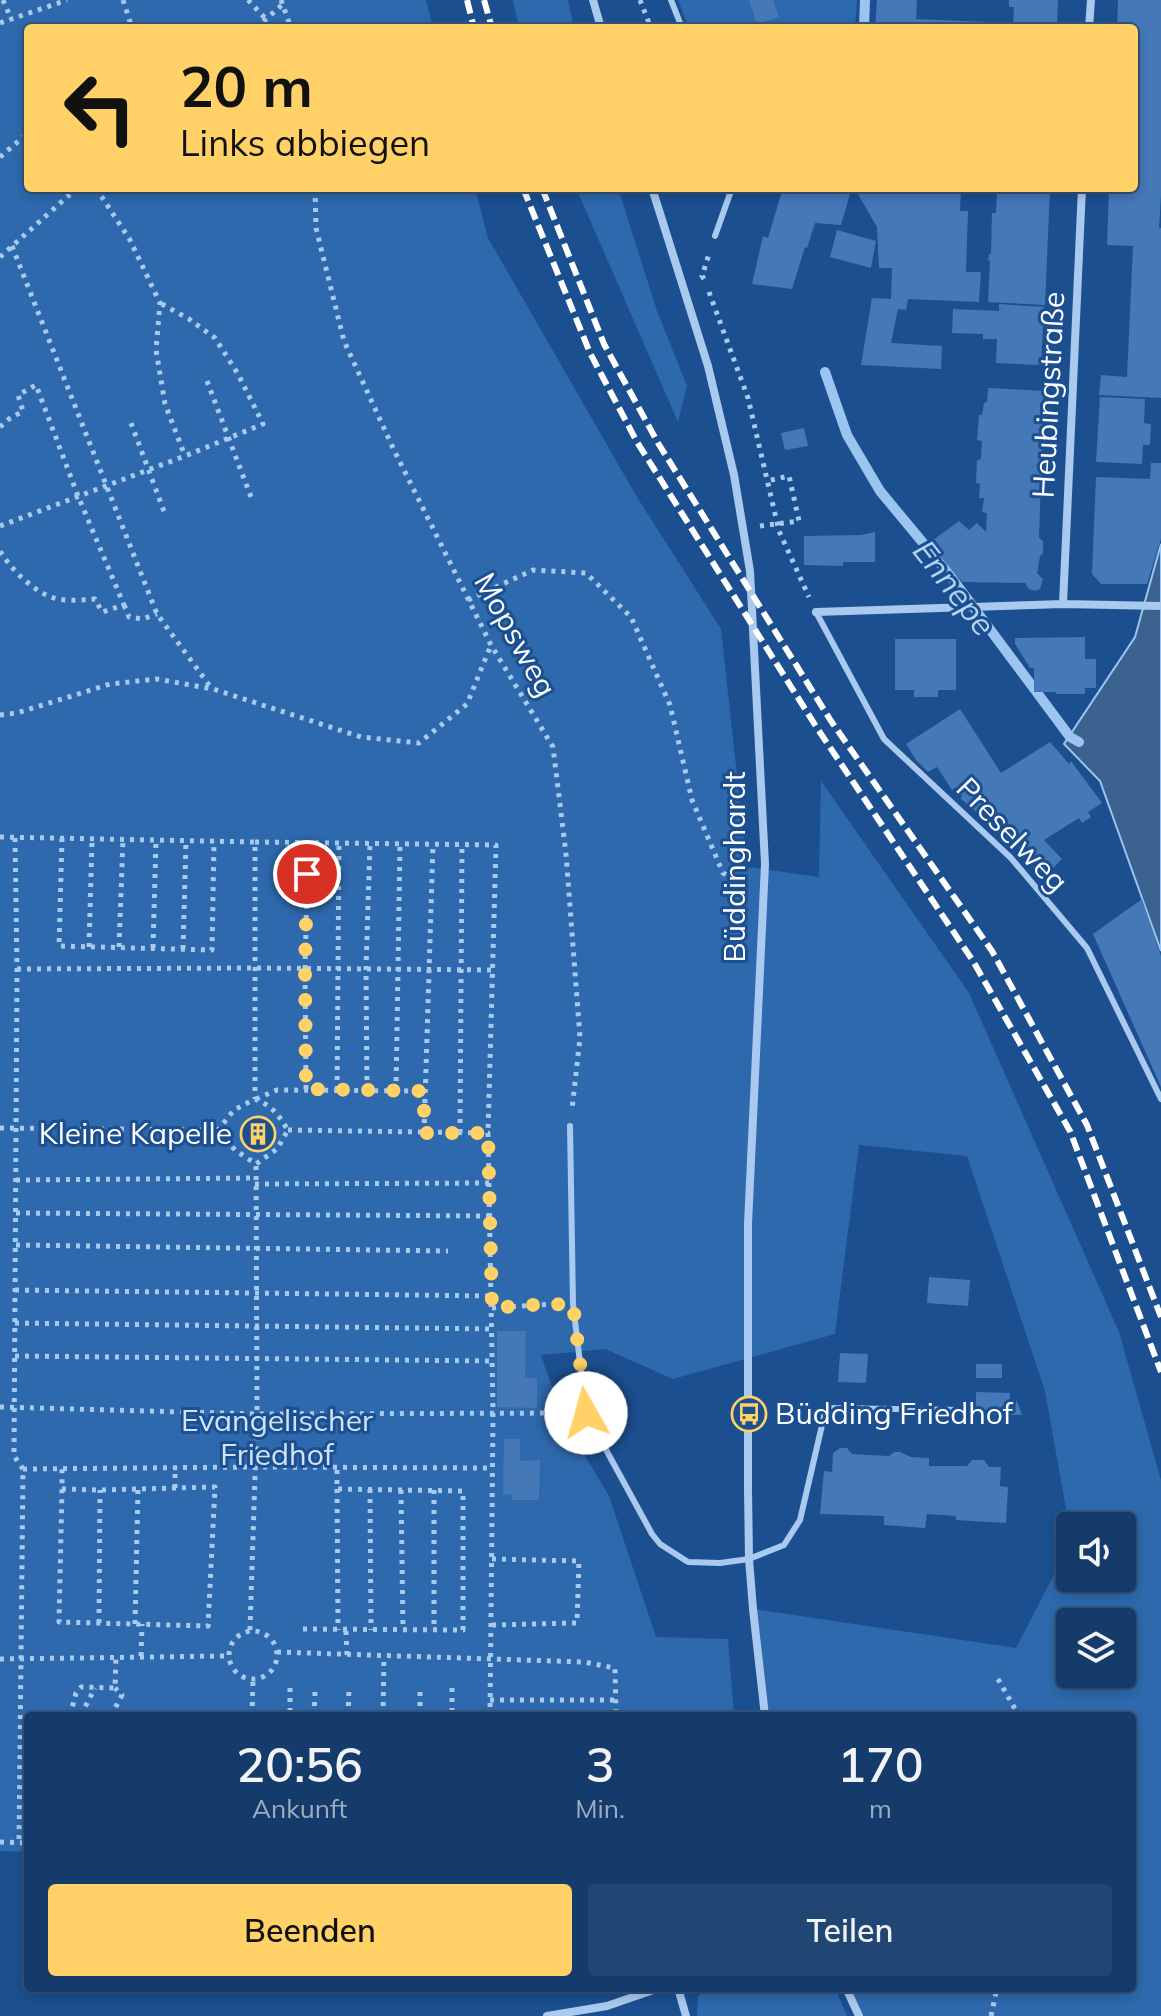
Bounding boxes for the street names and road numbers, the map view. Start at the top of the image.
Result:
street label: Heubingstraße [1024,291,1072,499]
street label: Mopsweg [466,566,565,703]
street label: Preselweg [949,769,1077,900]
street label: Büddinghardt [715,771,753,963]

